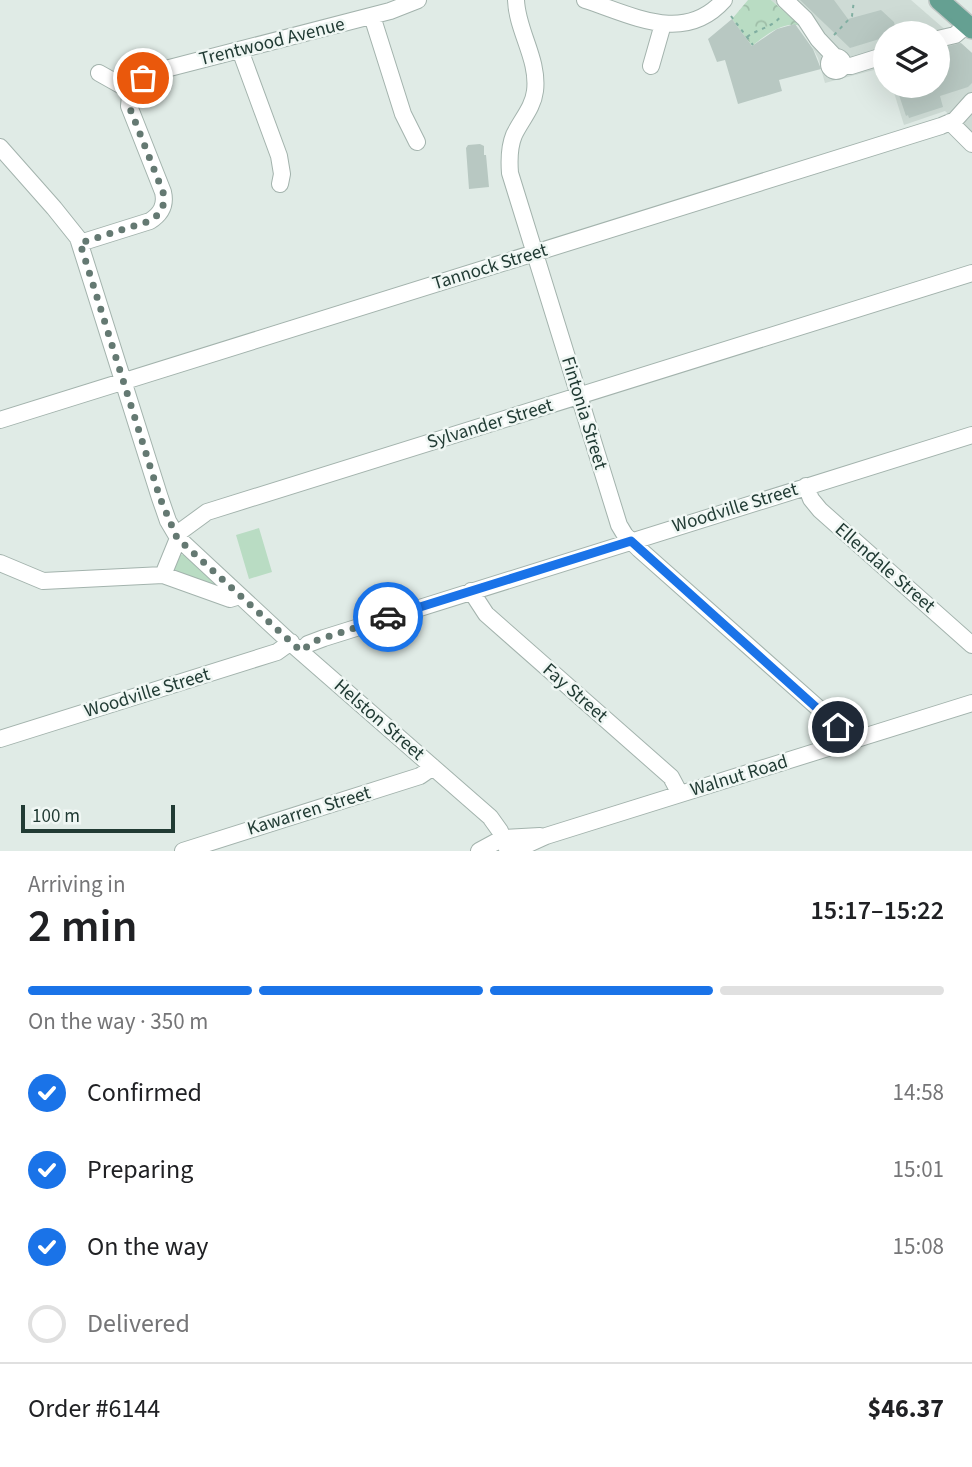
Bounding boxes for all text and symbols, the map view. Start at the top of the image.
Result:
street label: Trentwood Avenue [196,11,348,73]
map controls [873,21,950,98]
button: layers [873,21,950,98]
pin [113,48,173,108]
icon: bag [124,59,162,97]
street label: Tannock Street [429,237,551,297]
street label: Fintonia Street [554,353,614,473]
street label: Sylvander Street [424,392,557,456]
street label: Woodville Street [669,476,802,540]
street label: Ellendale Street [829,517,942,620]
courier [353,582,423,652]
icon: car [369,598,407,636]
street label: Fay Street [536,657,614,729]
street label: Woodville Street [81,661,214,725]
street label: Helston Street [328,673,431,767]
pin [808,697,868,757]
icon: home [819,708,857,746]
street label: Walnut Road [687,748,791,804]
street label: Kawarren Street [244,779,375,843]
scale bar [21,802,175,834]
text: 100 m [32,803,80,830]
text: Arriving in [28,868,126,901]
text: 15:17–15:22 [811,892,944,929]
text: 2 min [28,894,137,959]
text: On the way · 350 m [28,1005,208,1038]
icon: check [28,1074,66,1112]
text: Confirmed [87,1074,202,1111]
text: 14:58 [893,1076,944,1109]
icon: check [28,1151,66,1189]
text: Preparing [87,1151,193,1188]
text: 15:01 [893,1153,944,1186]
icon: check [28,1228,66,1266]
text: On the way [87,1228,208,1265]
text: 15:08 [893,1230,944,1263]
text: Delivered [87,1305,190,1342]
text: Order #6144 [28,1390,160,1427]
text: $46.37 [868,1390,944,1427]

